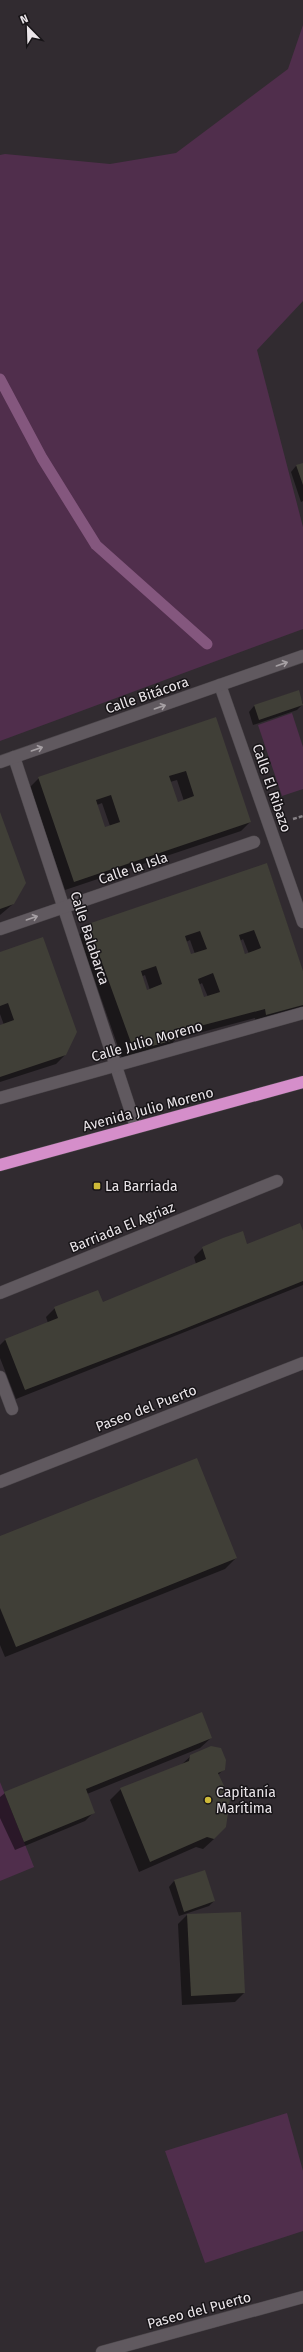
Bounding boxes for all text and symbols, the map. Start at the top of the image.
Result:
north arrow [8,8,48,48]
text: N [18,12,30,27]
one-way arrow [276,659,288,667]
street label: Calle Bitácora [103,673,191,718]
one-way arrow [153,702,165,710]
street label: Calle El Ribazo [248,742,295,835]
one-way arrow [30,745,42,753]
street label: Calle la Isla [96,849,170,888]
street label: Calle Balabarca [66,889,113,987]
one-way arrow [26,914,38,922]
street label: Calle Julio Moreno [89,1017,205,1066]
street label: Avenida Julio Moreno [81,1084,215,1135]
place label: La Barriada [105,1178,178,1195]
marker: La Barriada [92,1181,102,1191]
street label: Barriada El Agriaz [67,1199,177,1256]
street label: Paseo del Puerto [93,1381,199,1436]
place label: Capitanía Marítima [216,1784,276,1817]
marker: Capitanía Marítima [203,1795,213,1805]
street label: Paseo del Puerto [145,2288,253,2332]

